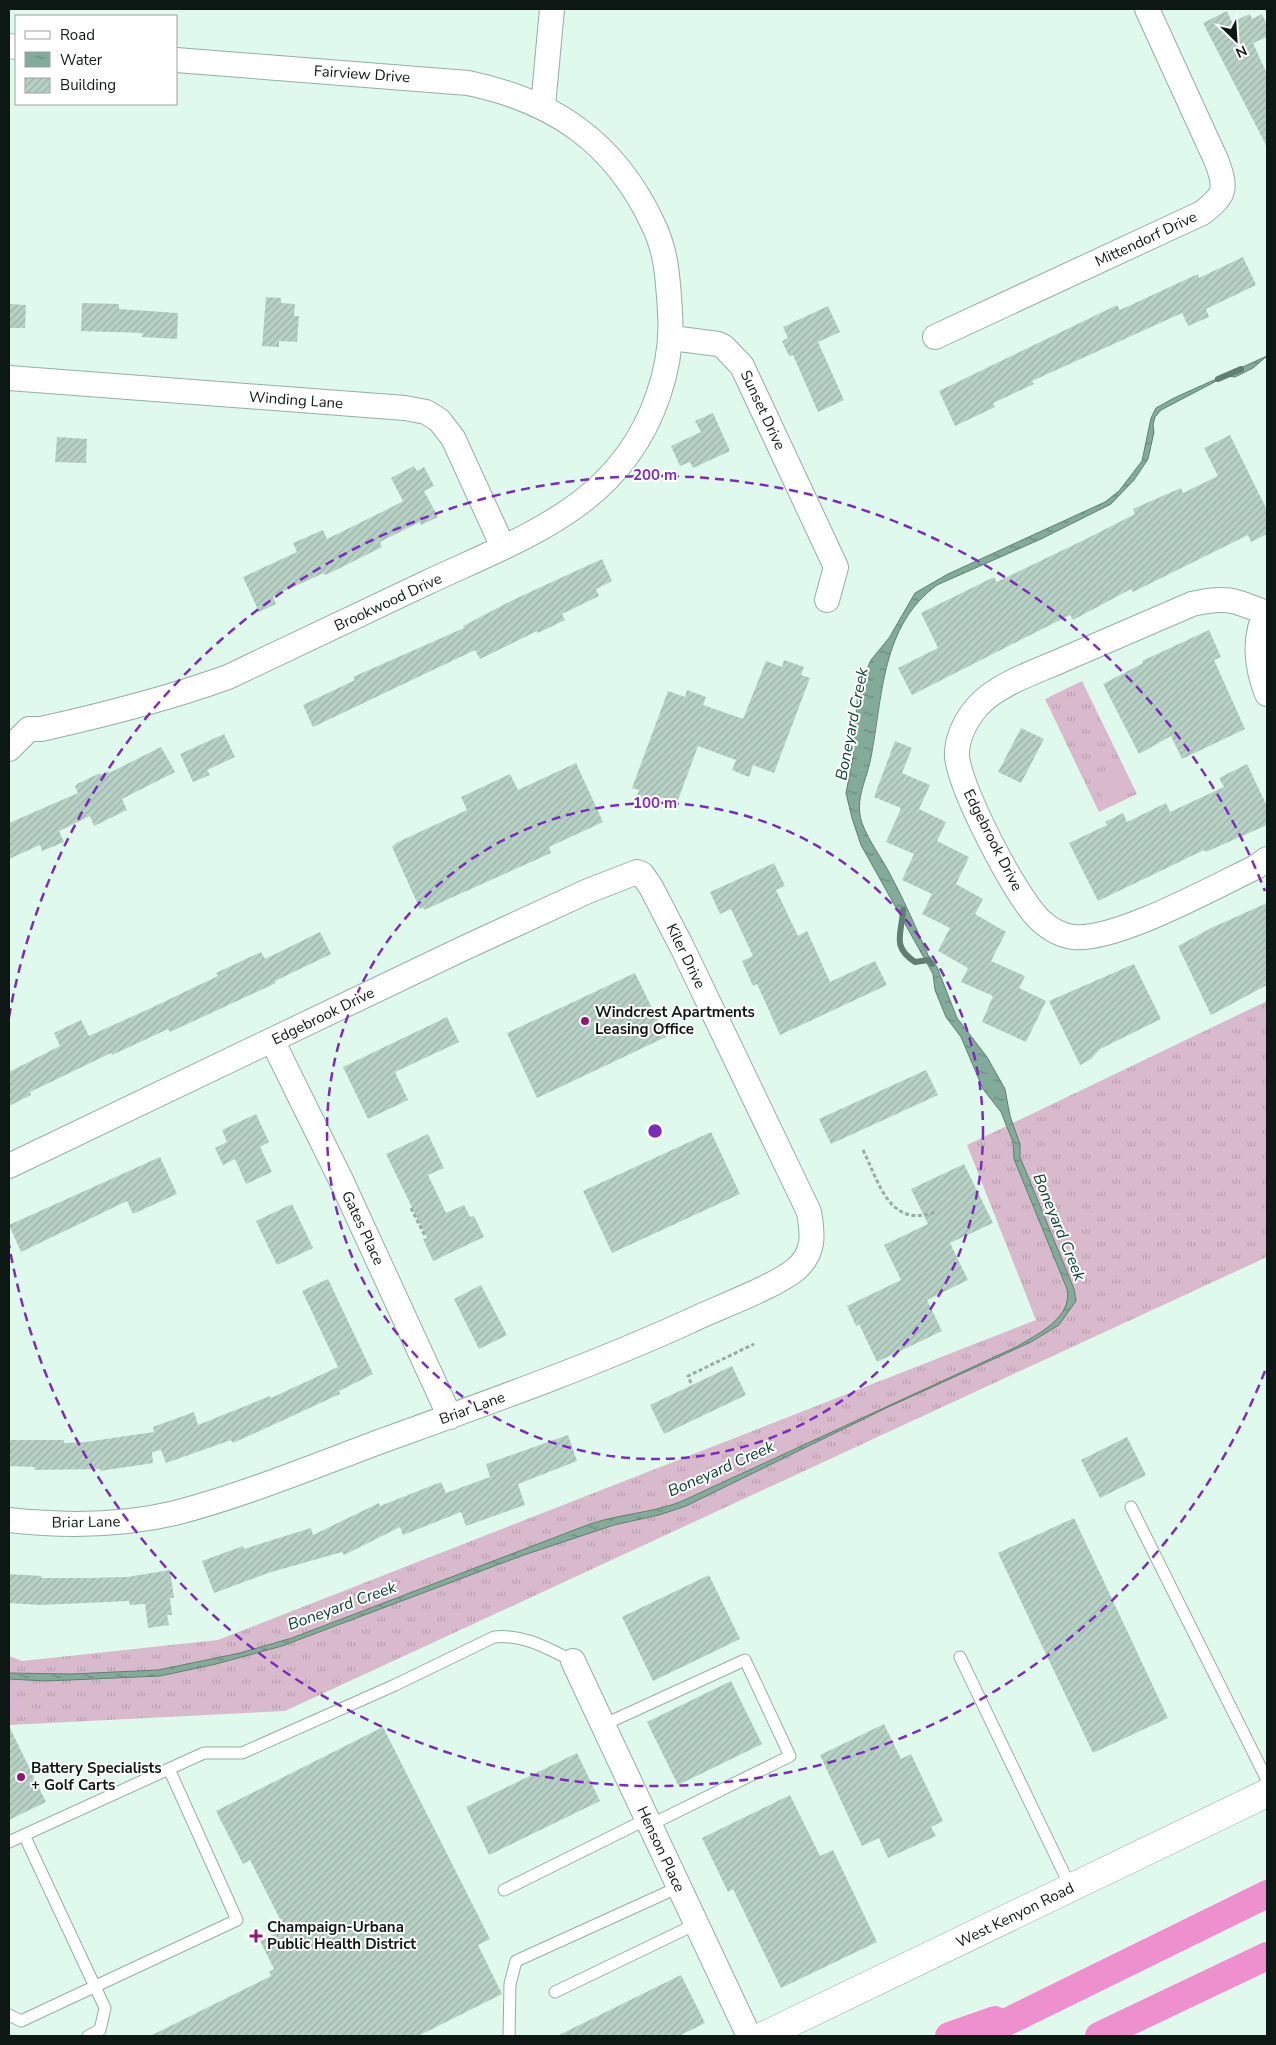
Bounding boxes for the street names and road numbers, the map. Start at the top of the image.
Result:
street label: Fairview Drive [313,61,411,87]
street label: Mittendorf Drive [1092,207,1200,271]
street label: Sunset Drive [736,367,790,453]
street label: Winding Lane [248,387,344,413]
street label: Brookwood Drive [331,568,445,636]
street label: Edgebrook Drive [959,786,1027,894]
street label: Kiler Drive [662,920,710,992]
street label: Edgebrook Drive [268,982,378,1050]
street label: Gates Place [337,1188,389,1268]
street label: Briar Lane [436,1387,508,1429]
street label: Briar Lane [51,1511,121,1533]
street label: Henson Place [632,1803,690,1895]
street label: West Kenyon Road [953,1878,1077,1952]

